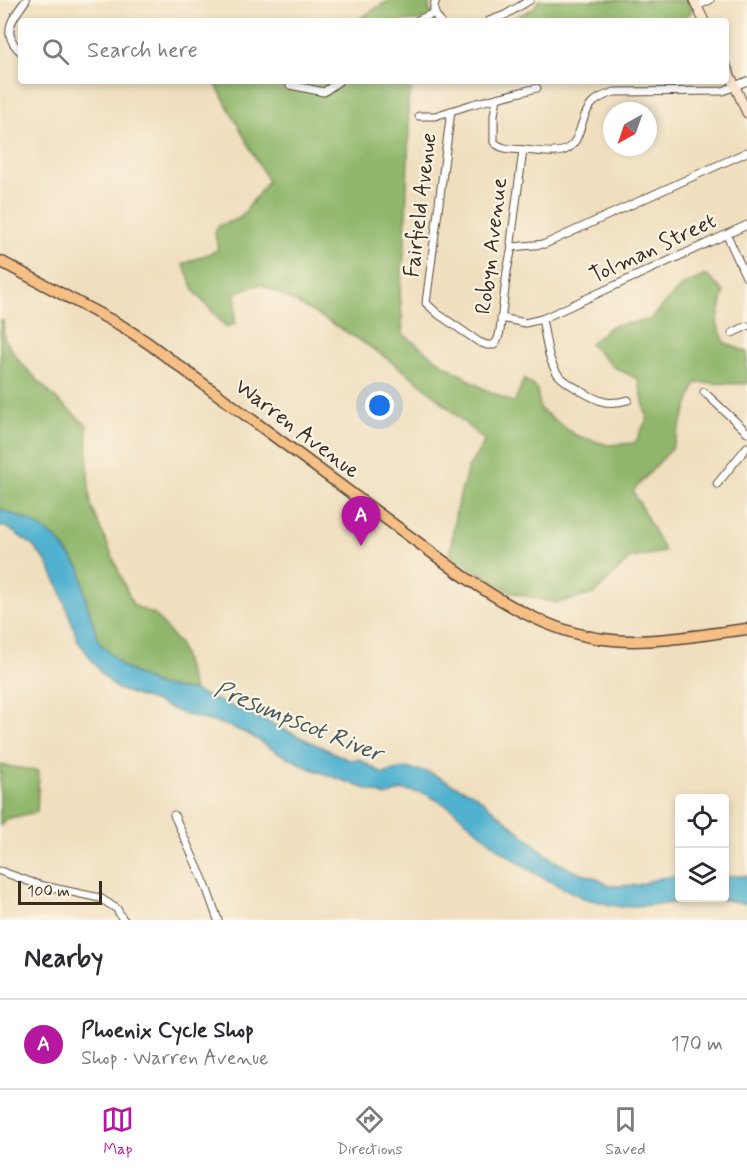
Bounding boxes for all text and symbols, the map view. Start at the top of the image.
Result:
search box [18,18,729,84]
icon: search [39,35,72,68]
text: Search here [87,37,198,65]
north arrow [603,102,657,156]
street label: Fairfield Avenue [398,131,444,279]
street label: Robyn Avenue [470,176,514,316]
street label: Tolman Street [585,207,721,291]
street label: Warren Avenue [229,373,365,485]
your location [365,391,394,420]
pin: A [342,496,380,546]
water label: Presumpscot River [209,674,389,771]
map controls [675,794,729,902]
button: locate [675,794,729,848]
button: layers [675,848,729,902]
scale bar [18,878,102,906]
text: 100 m [27,881,70,902]
text: Nearby [24,942,103,976]
text: Phoenix Cycle Shop [81,1017,254,1045]
text: A [37,1031,50,1058]
text: 170 m [671,1031,723,1058]
text: Shop · Warren Avenue [81,1045,269,1072]
tab: Map [101,1103,134,1160]
tab: Directions [337,1103,403,1160]
tab: Saved [605,1103,646,1160]

